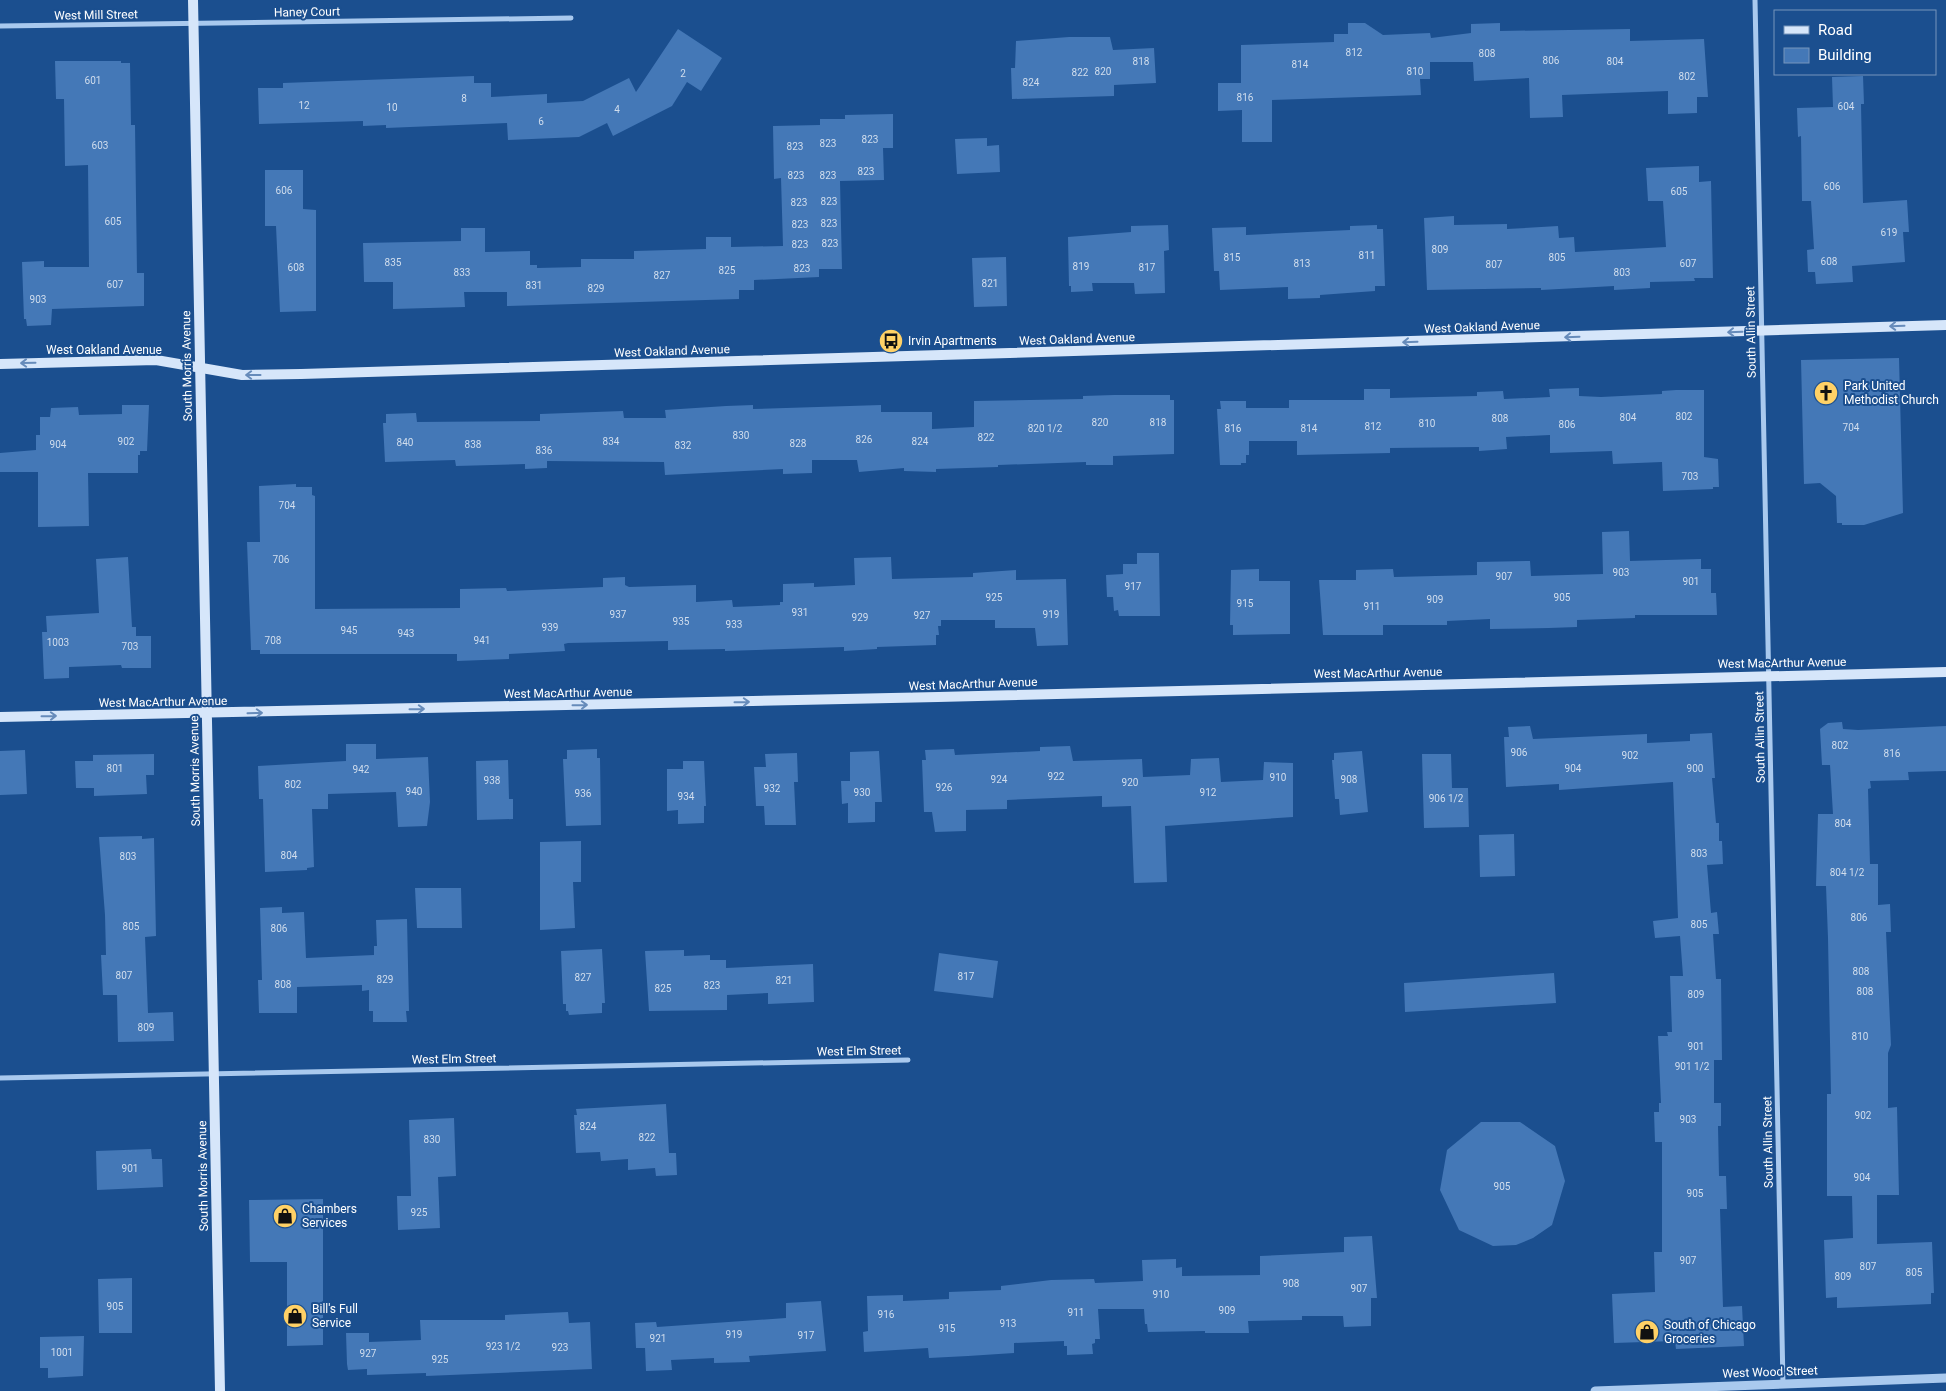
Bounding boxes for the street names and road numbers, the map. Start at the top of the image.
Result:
street label: Haney Court [274,4,340,20]
street label: West Mill Street [54,7,138,23]
street label: South Allin Street [1743,286,1759,378]
street label: South Morris Avenue [179,310,195,422]
street label: West Oakland Avenue [1424,318,1540,336]
street label: West Oakland Avenue [1019,330,1135,348]
street label: West Oakland Avenue [614,342,730,360]
street label: West Oakland Avenue [46,343,162,357]
street label: West MacArthur Avenue [1717,655,1847,671]
street label: West MacArthur Avenue [1313,665,1443,681]
street label: West MacArthur Avenue [908,675,1038,693]
street label: West MacArthur Avenue [503,685,633,701]
street label: South Allin Street [1752,691,1768,783]
street label: West MacArthur Avenue [98,694,228,710]
street label: South Morris Avenue [187,715,203,827]
street label: West Elm Street [816,1043,902,1059]
street label: West Elm Street [411,1051,497,1067]
street label: South Allin Street [1760,1096,1776,1188]
street label: South Morris Avenue [195,1120,211,1232]
street label: West Wood Street [1722,1363,1818,1381]

